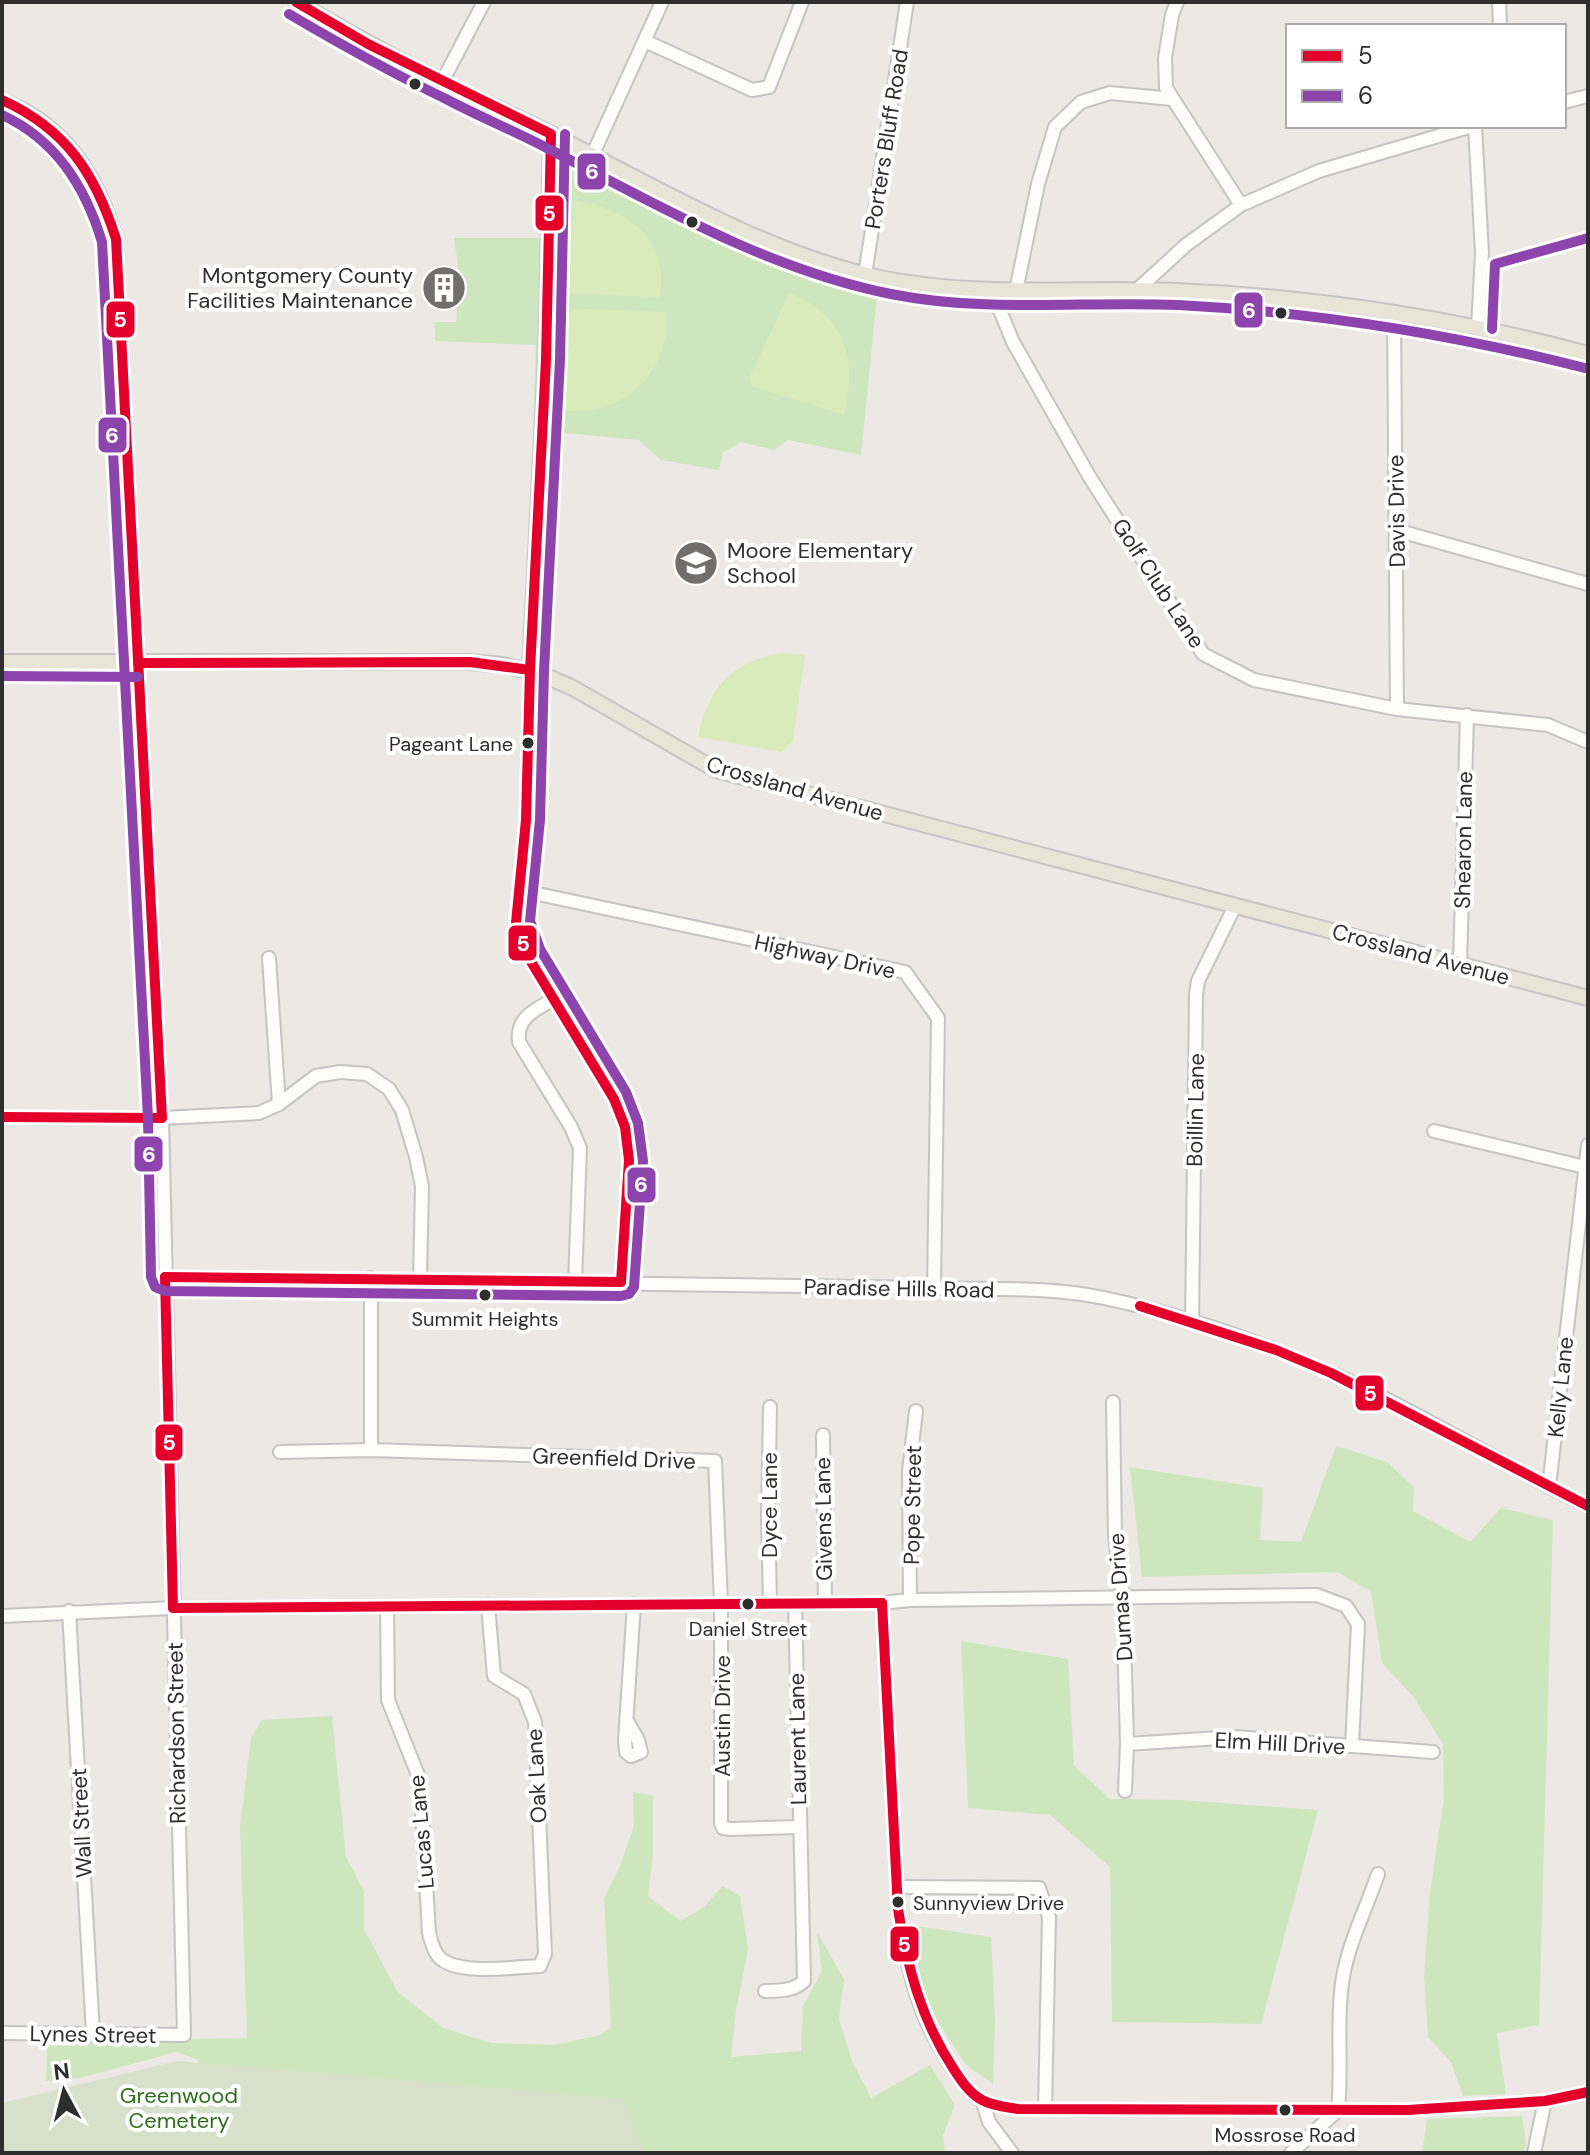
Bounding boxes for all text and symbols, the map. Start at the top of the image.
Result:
legend [1286,24,1566,128]
text: 5 [1358,40,1373,71]
street label: Porters Bluff Road [858,47,915,231]
unlabelled marker [407,76,423,92]
text: 6 [1358,80,1373,111]
line badge: 6 [576,152,607,191]
text: 6 [585,157,599,186]
line badge: 5 [534,194,565,232]
text: 5 [542,199,556,228]
unlabelled marker [684,214,700,230]
place label: Montgomery County Facilities Maintenance [187,261,413,315]
building icon: Montgomery County Facilities Maintenance [420,264,468,312]
line badge: 6 [1233,291,1264,329]
text: 6 [1242,296,1256,325]
line badge: 5 [105,300,136,339]
text: 5 [113,305,127,334]
unlabelled marker [1273,305,1289,321]
line badge: 6 [97,416,128,454]
text: 6 [105,421,119,450]
street label: Davis Drive [1381,454,1412,568]
street label: Golf Club Lane [1106,513,1211,654]
place label: Moore Elementary School [727,536,913,590]
school or university icon: Moore Elementary School [672,539,720,587]
place label: Pageant Lane [389,731,513,757]
marker: Pageant Lane [520,735,536,751]
street label: Crossland Avenue [703,749,887,828]
street label: Shearon Lane [1448,771,1479,909]
street label: Crossland Avenue [1329,917,1513,992]
line badge: 5 [507,924,538,962]
street label: Highway Drive [752,927,898,986]
text: 5 [516,929,530,958]
street label: Boillin Lane [1180,1053,1211,1167]
line badge: 6 [133,1135,164,1173]
text: 6 [142,1140,156,1169]
line badge: 6 [626,1166,657,1204]
text: 6 [634,1170,648,1199]
street label: Paradise Hills Road [803,1272,995,1305]
marker: Summit Heights [477,1287,493,1303]
place label: Summit Heights [412,1306,558,1332]
street label: Kelly Lane [1541,1335,1580,1439]
line badge: 5 [1354,1374,1385,1412]
text: 5 [1363,1379,1377,1408]
line badge: 5 [154,1423,184,1462]
text: 5 [162,1428,176,1457]
street label: Greenfield Drive [532,1441,696,1476]
street label: Pope Street [897,1445,928,1565]
street label: Dyce Lane [755,1452,784,1558]
street label: Givens Lane [808,1457,839,1581]
street label: Dumas Drive [1102,1532,1139,1662]
marker: Daniel Street [740,1596,756,1612]
place label: Daniel Street [689,1616,808,1642]
street label: Richardson Street [160,1642,193,1824]
street label: Austin Drive [708,1655,737,1777]
street label: Laurent Lane [782,1673,813,1805]
street label: Elm Hill Drive [1214,1726,1346,1761]
street label: Oak Lane [520,1728,553,1824]
street label: Wall Street [64,1767,99,1879]
street label: Lucas Lane [402,1774,441,1890]
place label: Sunnyview Drive [913,1890,1064,1916]
marker: Sunnyview Drive [890,1894,906,1910]
line badge: 5 [889,1925,920,1963]
text: 5 [897,1930,911,1959]
street label: Lynes Street [29,2019,157,2050]
north arrow [24,2051,104,2131]
text: N [52,2056,71,2087]
park label: Greenwood Cemetery [120,2081,238,2135]
marker: Mossrose Road [1277,2102,1293,2118]
place label: Mossrose Road [1215,2122,1355,2148]

